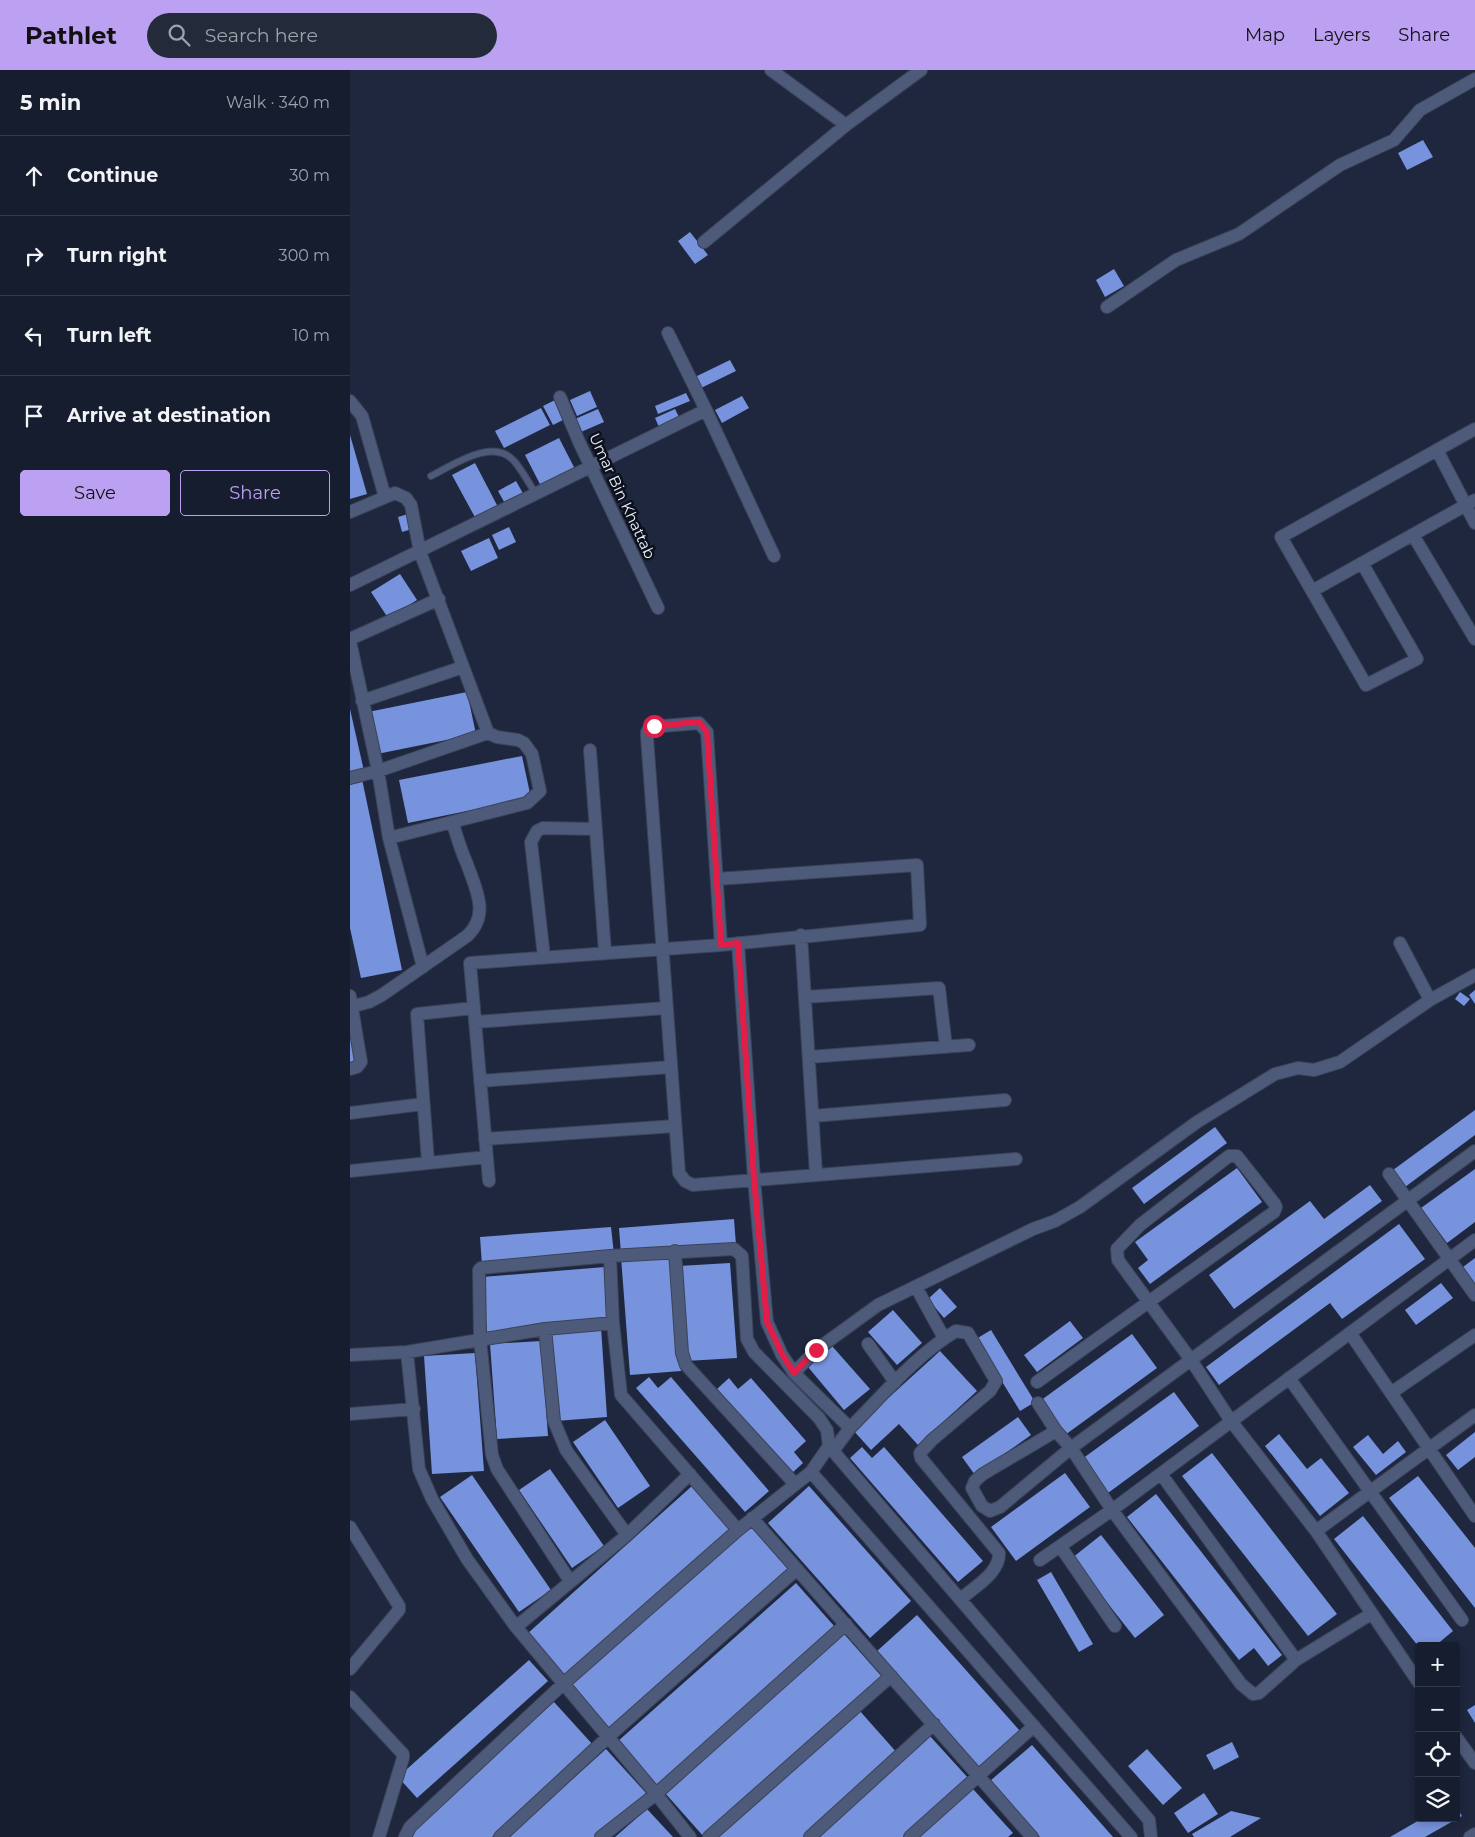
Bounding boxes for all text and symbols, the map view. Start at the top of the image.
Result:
search box [147,13,497,58]
text: Pathlet [25,21,117,50]
icon: search [165,21,193,49]
text: Search here [205,24,318,47]
text: Map [1245,24,1285,46]
text: Layers [1313,24,1370,46]
text: Share [1398,24,1450,46]
text: 5 min [20,90,81,115]
text: Walk · 340 m [226,93,330,112]
icon: ahead [20,162,48,190]
text: Continue [67,164,158,187]
text: 30 m [289,166,330,185]
icon: right [20,242,48,270]
text: Turn right [67,244,167,267]
text: 300 m [279,246,330,265]
icon: left [20,322,48,350]
text: Turn left [67,324,152,347]
text: 10 m [292,326,330,345]
icon: arrive [20,402,48,430]
text: Arrive at destination [67,404,271,427]
street label: Umar Bin Khattab [585,430,660,562]
button: Save [20,470,170,516]
button: Share [180,470,330,516]
route start [643,715,666,738]
route end [805,1339,828,1362]
map controls [1415,1642,1460,1822]
button: + [1415,1642,1460,1687]
button: − [1415,1687,1460,1732]
button: locate [1415,1732,1460,1777]
button: layers [1415,1777,1460,1822]

